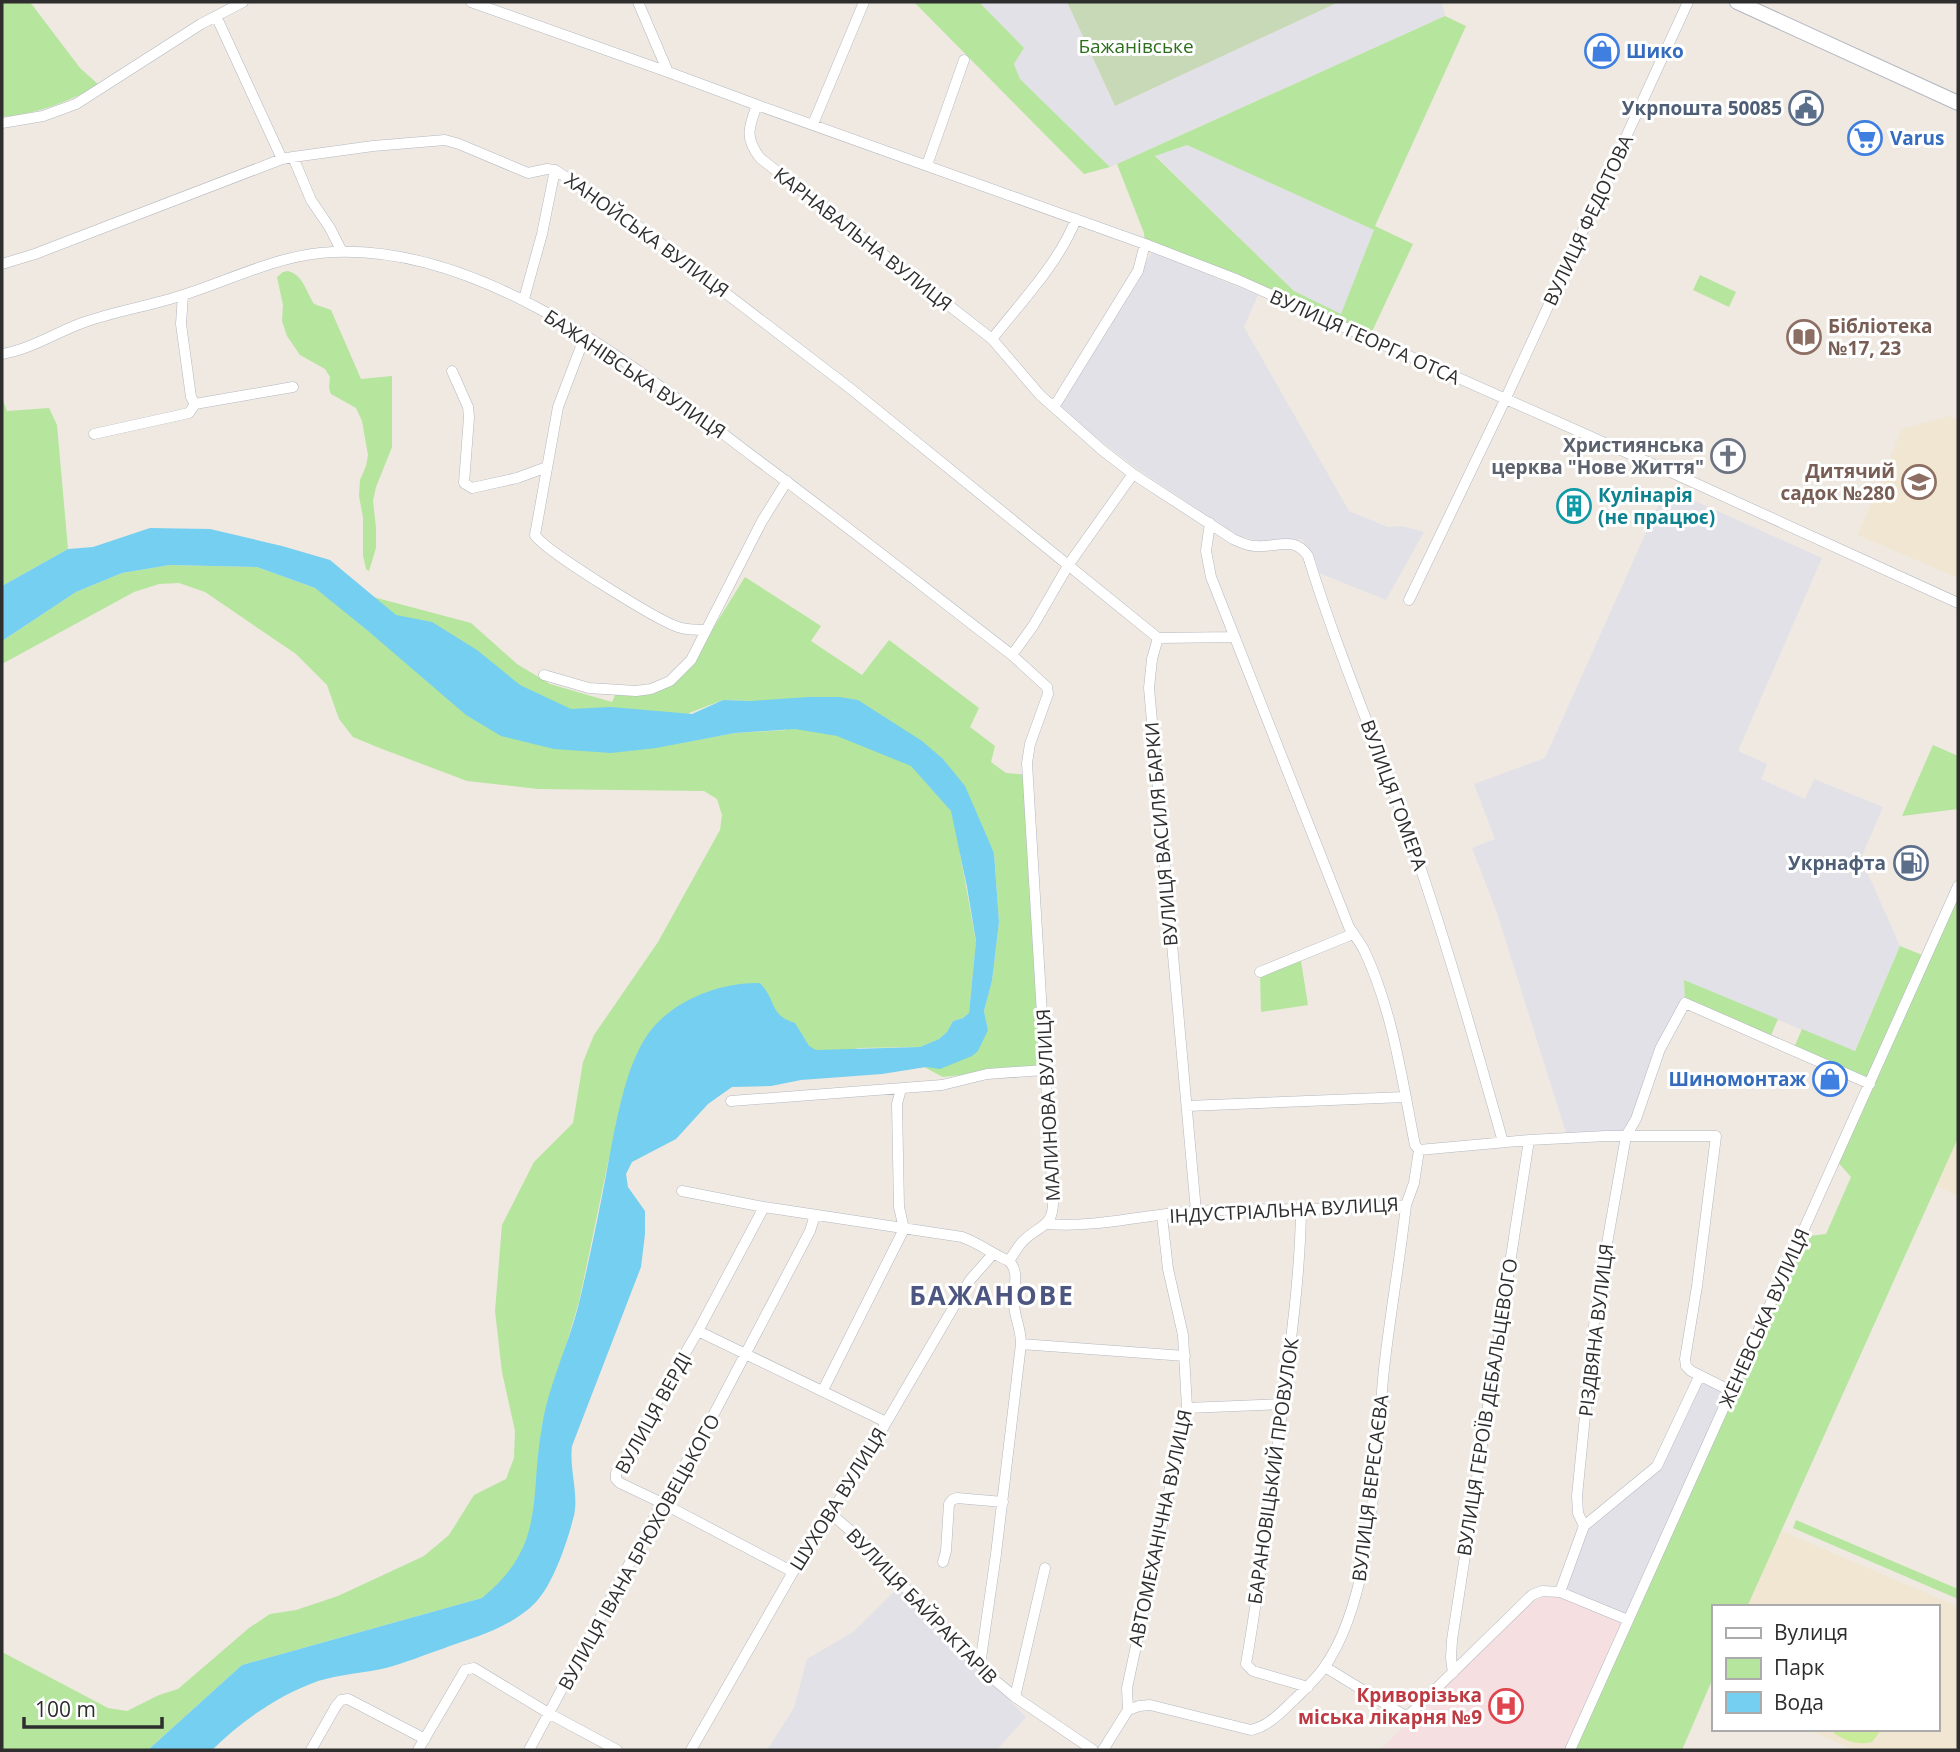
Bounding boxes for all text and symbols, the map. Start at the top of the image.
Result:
shop icon: Шико [1583,32,1621,70]
park label: Бажанівське [1078,33,1194,59]
place label: Шико [1626,38,1684,64]
public building icon: Укрпошта 50085 [1787,89,1825,127]
place label: Укрпошта 50085 [1622,95,1782,121]
supermarket icon: Varus [1846,119,1884,157]
place label: Varus [1890,125,1944,151]
street label: ВУЛИЦЯ ФЕДОТОВА [1537,130,1639,310]
street label: КАРНАВАЛЬНА ВУЛИЦЯ [768,161,958,317]
street label: ХАНОЙСЬКА ВУЛИЦЯ [560,167,734,303]
street label: ВУЛИЦЯ ГЕОРГА ОТСА [1266,283,1464,391]
street label: БАЖАНІВСЬКА ВУЛИЦЯ [539,303,731,445]
place label: Бібліотека №17, 23 [1828,313,1933,361]
library icon: Бібліотека №17, 23 [1785,318,1823,356]
place label: Християнська церква "Нове Життя" [1491,432,1704,480]
church icon: Християнська церква "Нове Життя" [1709,437,1747,475]
place label: Дитячий садок №280 [1781,458,1895,506]
school or university icon: Дитячий садок №280 [1900,463,1938,501]
place label: Кулінарія (не працює) [1598,482,1715,530]
building icon: Кулінарія (не працює) [1555,487,1593,525]
street label: ВУЛИЦЯ ГОМЕРА [1355,716,1433,874]
street label: ВУЛИЦЯ ВАСИЛЯ БАРКИ [1138,721,1184,947]
fuel station icon: Укрнафта [1892,844,1930,882]
place label: Укрнафта [1788,850,1886,876]
street label: МАЛИНОВА ВУЛИЦЯ [1030,1008,1066,1202]
shop icon: Шиномонтаж [1811,1060,1849,1098]
place label: Шиномонтаж [1669,1066,1806,1092]
street label: ІНДУСТРІАЛЬНА ВУЛИЦЯ [1169,1191,1399,1229]
street label: ЖЕНЕВСЬКА ВУЛИЦЯ [1713,1224,1815,1412]
street label: РІЗДВЯНА ВУЛИЦЯ [1573,1242,1619,1418]
street label: ВУЛИЦЯ ГЕРОЇВ ДЕБАЛЬЦЕВОГО [1451,1256,1523,1558]
district label: БАЖАНОВЕ [909,1277,1075,1313]
street label: БАРАНОВІЦЬКИЙ ПРОВУЛОК [1241,1336,1305,1606]
street label: ВУЛИЦЯ ВЕРДІ [609,1348,697,1478]
street label: ВУЛИЦЯ ВЕРЕСАЄВА [1346,1393,1394,1583]
street label: АВТОМЕХАНІЧНА ВУЛИЦЯ [1122,1407,1198,1649]
street label: ВУЛИЦЯ ІВАНА БРЮХОВЕЦЬКОГО [552,1409,726,1695]
street label: ШУХОВА ВУЛИЦЯ [783,1423,893,1575]
street label: ВУЛИЦЯ БАЙРАКТАРІВ [841,1522,1003,1690]
legend [1712,1605,1939,1731]
text: Вулиця [1774,1618,1848,1646]
text: Парк [1774,1653,1825,1681]
place label: Криворізька міська лікарня №9 [1298,1682,1482,1730]
scale bar [24,1686,163,1730]
hospital icon: Криворізька міська лікарня №9 [1487,1687,1525,1725]
text: Вода [1774,1688,1824,1716]
text: 100 m [35,1695,96,1723]

